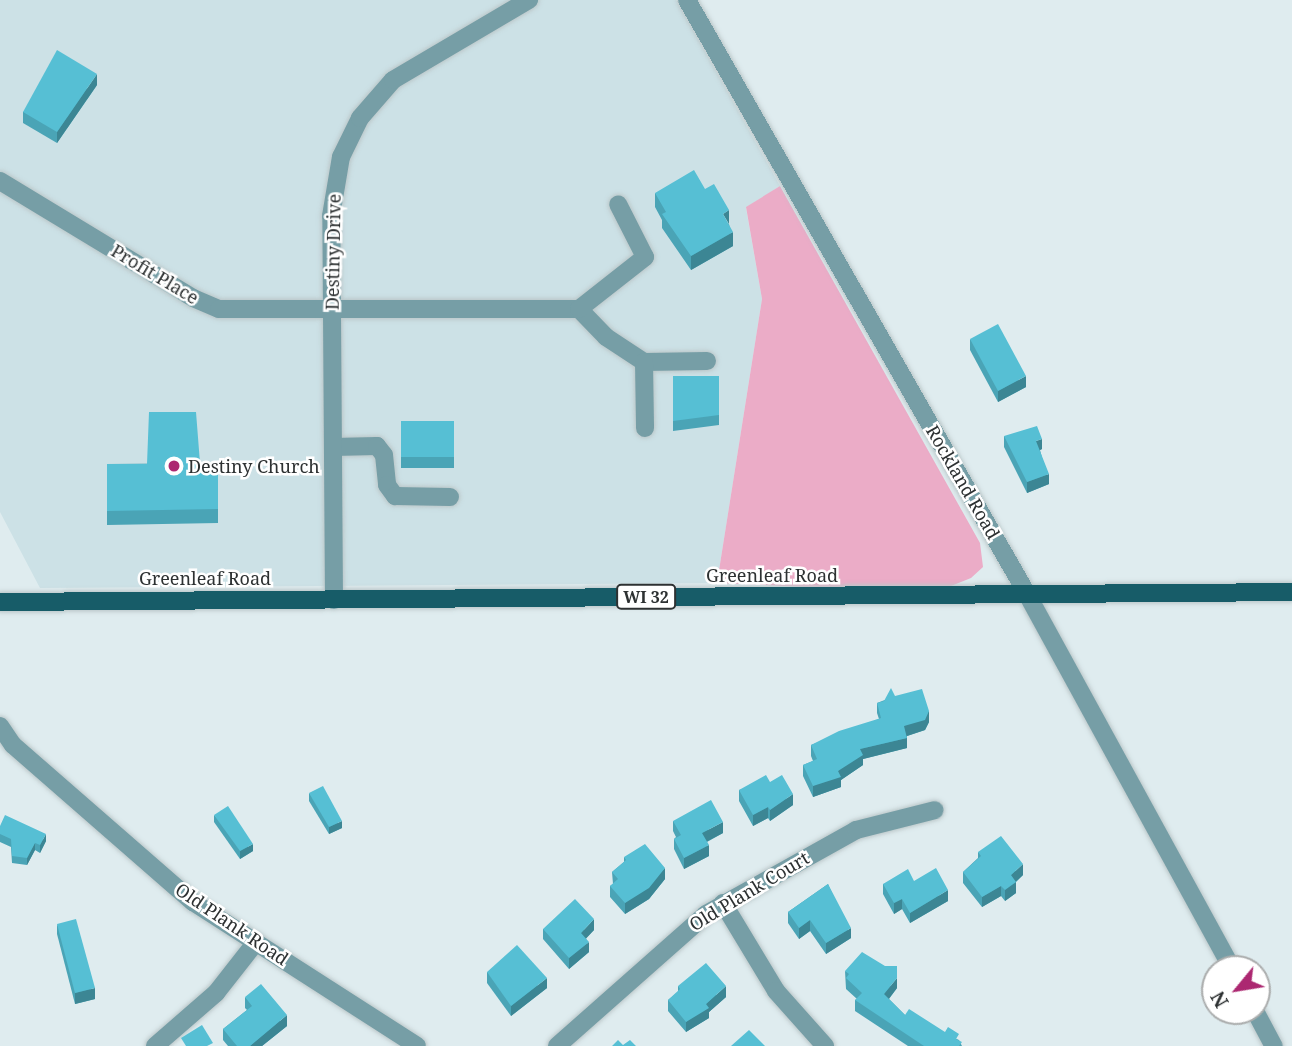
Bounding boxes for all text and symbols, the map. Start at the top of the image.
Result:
street label: Destiny Drive [321,194,345,310]
street label: Profit Place [108,240,202,308]
street label: Rockland Road [922,421,1004,543]
place label: Destiny Church [188,455,320,477]
marker: Destiny Church [166,458,182,474]
street label: Greenleaf Road [706,564,838,586]
street label: Greenleaf Road [139,567,271,589]
road number: WI 32 [614,584,678,610]
street label: Old Plank Court [685,847,813,935]
street label: Old Plank Road [171,878,293,970]
north arrow [1201,955,1271,1025]
text: N [1205,987,1235,1012]

